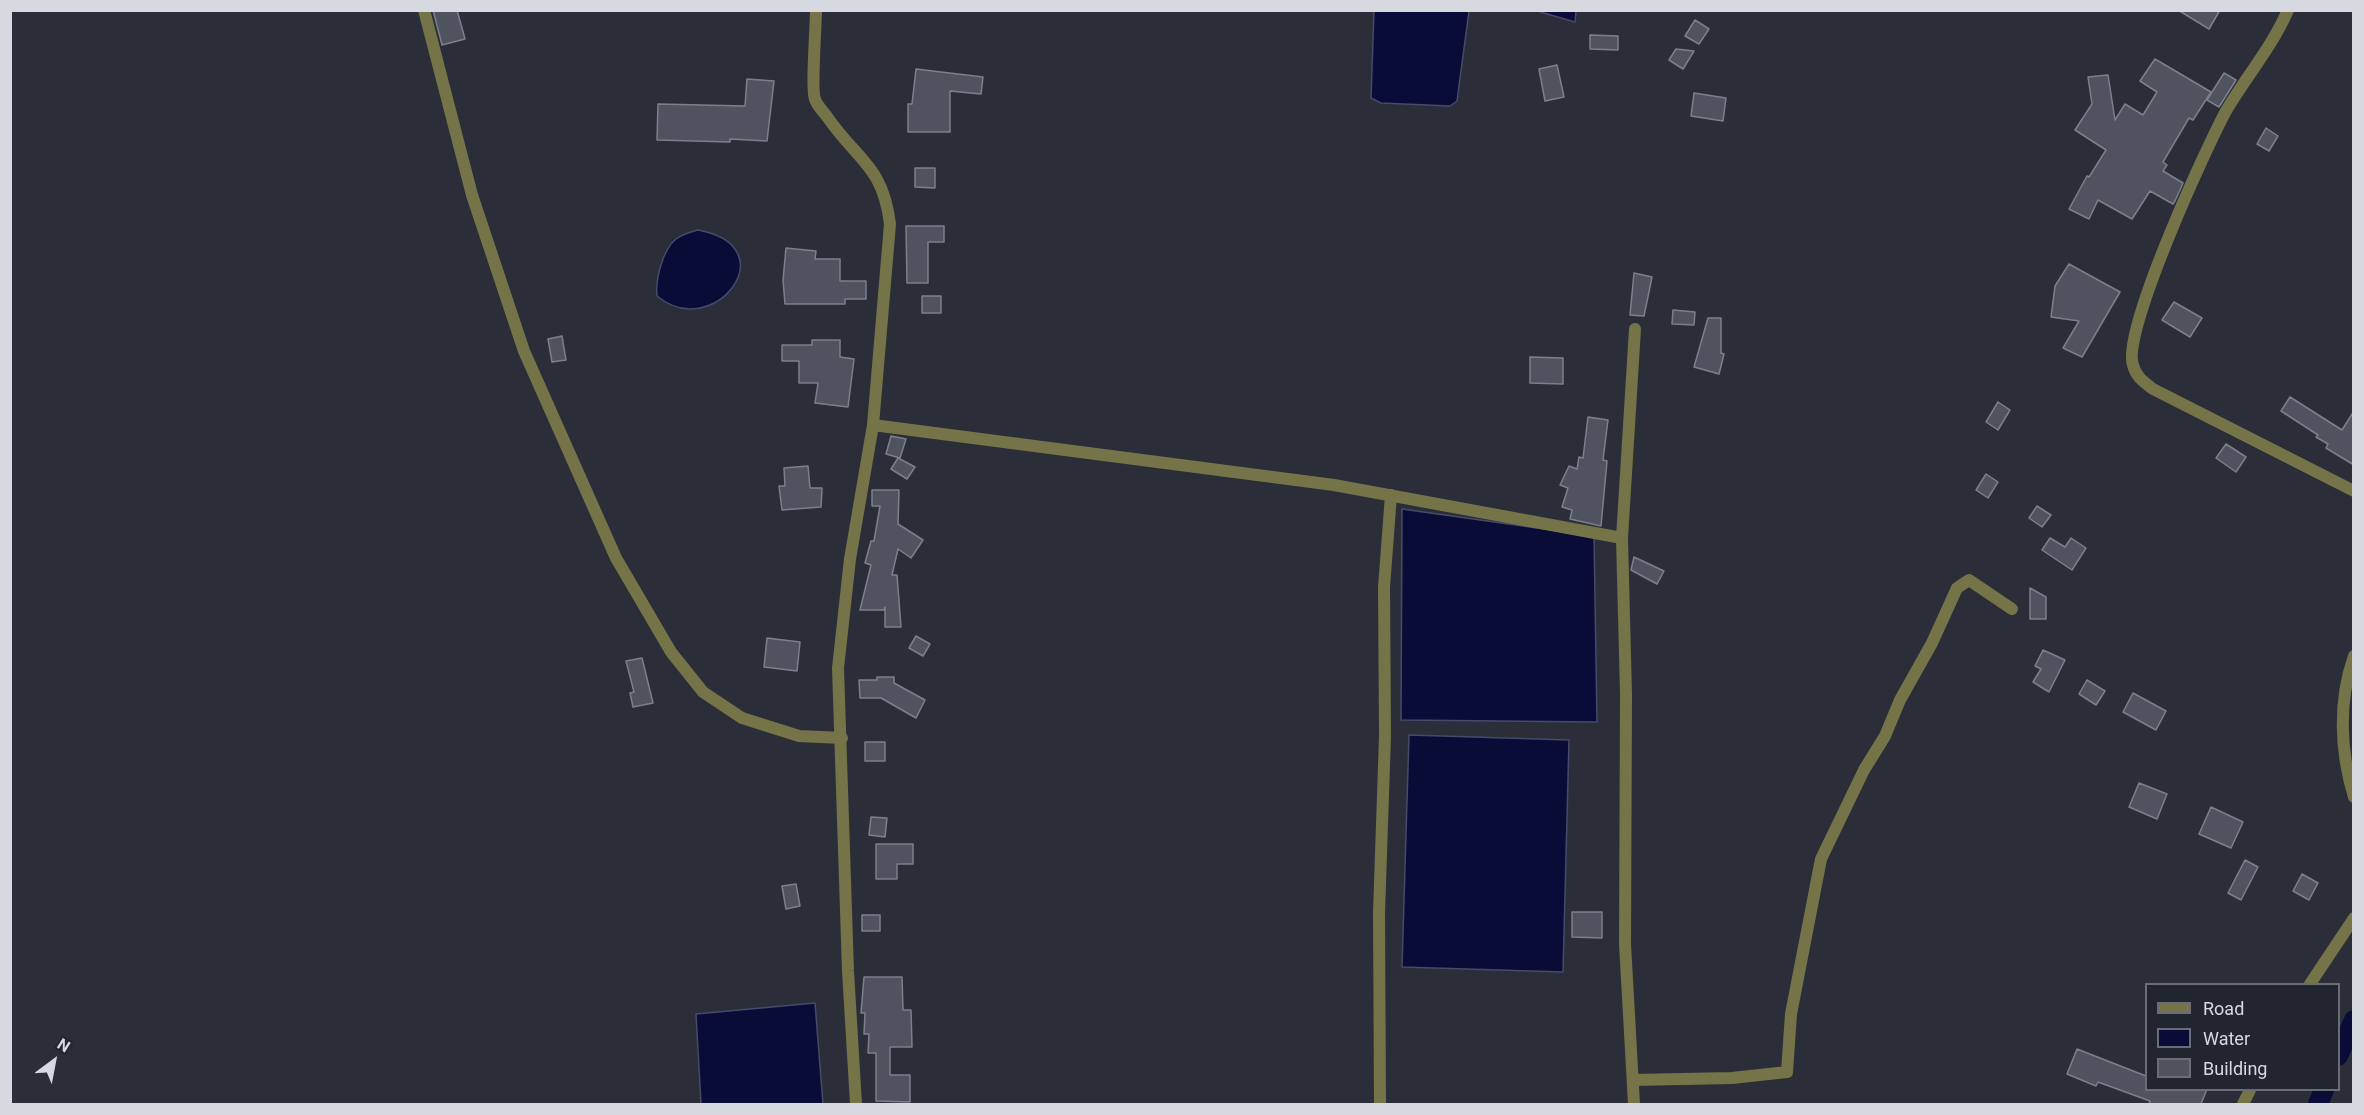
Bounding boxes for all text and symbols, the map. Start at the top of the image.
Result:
legend [2145,983,2340,1091]
text: Road [2203,998,2244,1019]
text: Water [2203,1028,2250,1049]
north arrow [24,1031,84,1091]
text: N [54,1034,74,1056]
text: Building [2203,1058,2267,1079]

